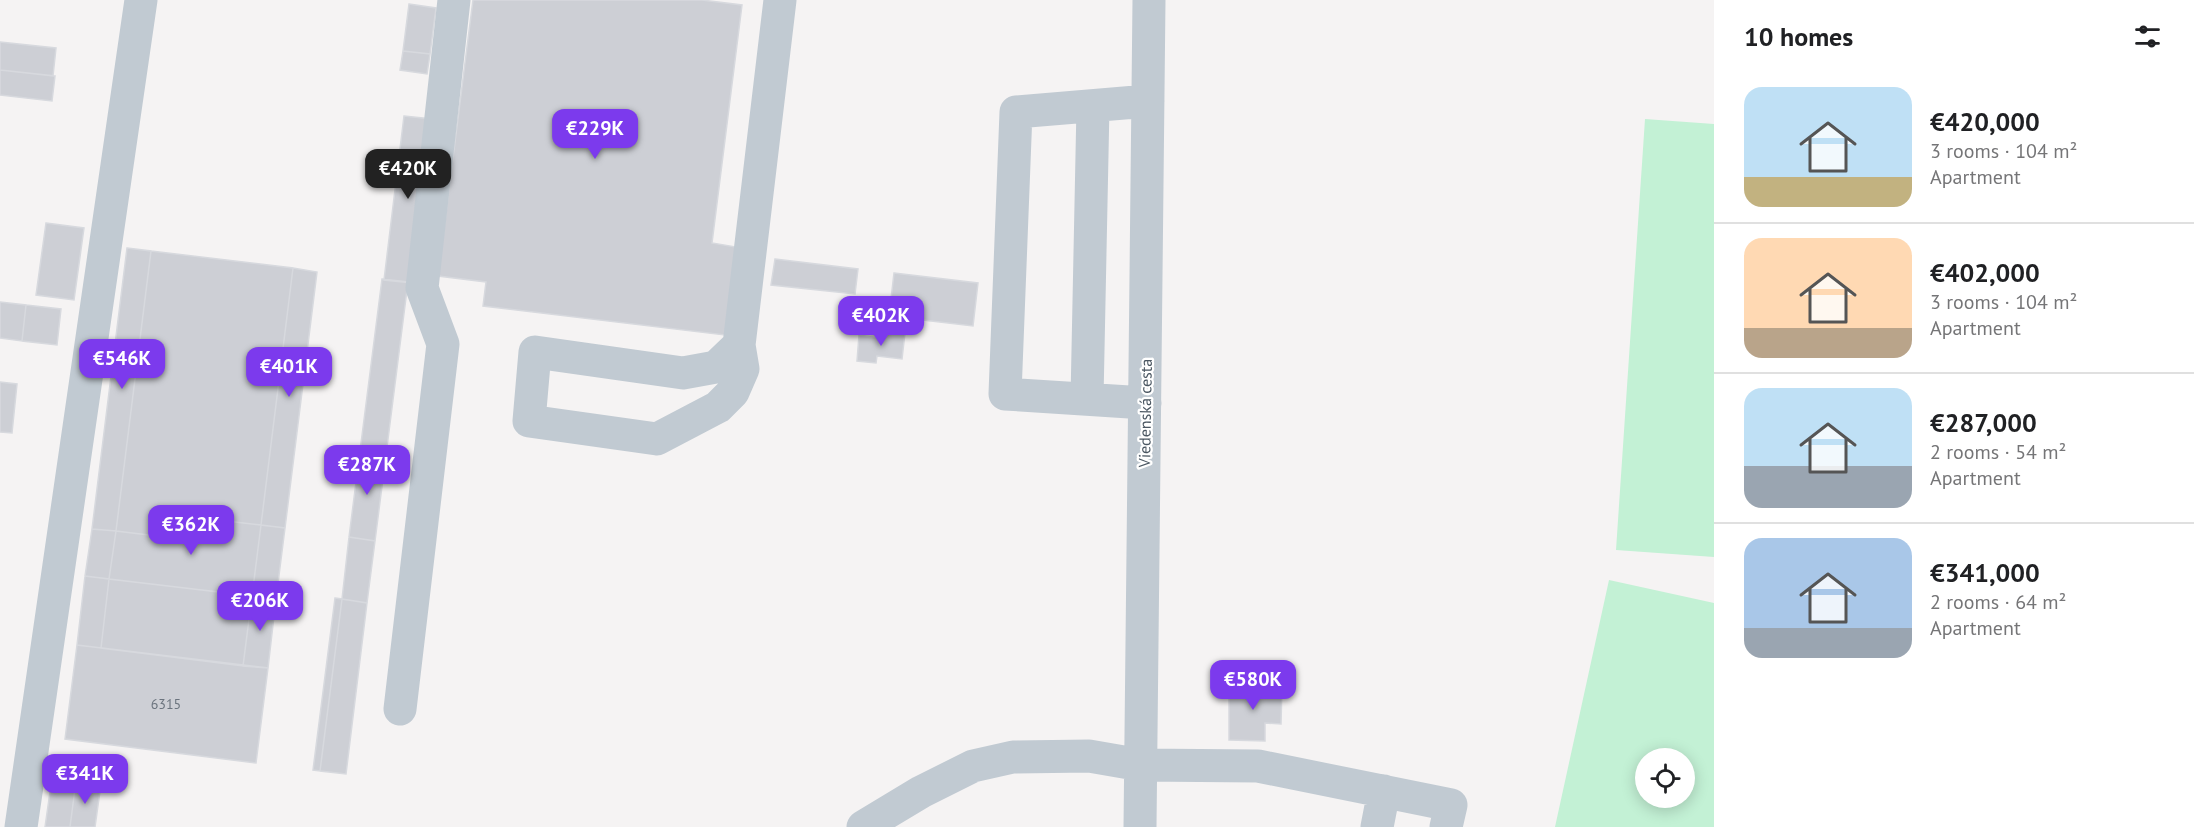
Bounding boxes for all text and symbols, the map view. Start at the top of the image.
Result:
text: 10 homes [1744,20,1853,53]
icon: filters [2131,20,2164,53]
text: €420,000 [1930,105,2040,138]
pin: €229K [553,109,637,160]
icon: home [1792,111,1864,183]
text: €229K [566,115,624,141]
text: 3 rooms · 104 m² [1930,138,2077,164]
pin: €420K [366,149,450,200]
text: €420K [379,155,437,181]
text: Apartment [1930,164,2021,190]
text: €402,000 [1930,256,2040,289]
icon: home [1792,262,1864,334]
text: 3 rooms · 104 m² [1930,289,2077,315]
pin: €402K [839,296,923,347]
text: €402K [852,302,910,328]
text: Apartment [1930,315,2021,341]
pin: €546K [80,339,164,390]
text: €546K [93,345,151,371]
pin: €401K [247,347,331,398]
text: €401K [260,353,318,379]
street label: Viedenská cesta [1134,358,1156,469]
text: €287,000 [1930,406,2037,439]
icon: home [1792,412,1864,484]
text: 2 rooms · 54 m² [1930,439,2066,465]
pin: €287K [325,445,409,496]
text: €287K [338,451,396,477]
text: Apartment [1930,465,2021,491]
pin: €362K [149,505,233,556]
text: €362K [162,511,220,537]
text: €341,000 [1930,556,2040,589]
icon: home [1792,562,1864,634]
pin: €206K [218,581,302,632]
text: €206K [231,587,289,613]
text: 2 rooms · 64 m² [1930,589,2066,615]
text: Apartment [1930,615,2021,641]
pin: €580K [1211,660,1295,711]
text: €580K [1224,666,1282,692]
house number: 6315 [151,695,181,713]
map controls [1635,748,1695,808]
button: locate [1635,748,1695,808]
pin: €341K [43,754,127,805]
text: €341K [56,760,114,786]

